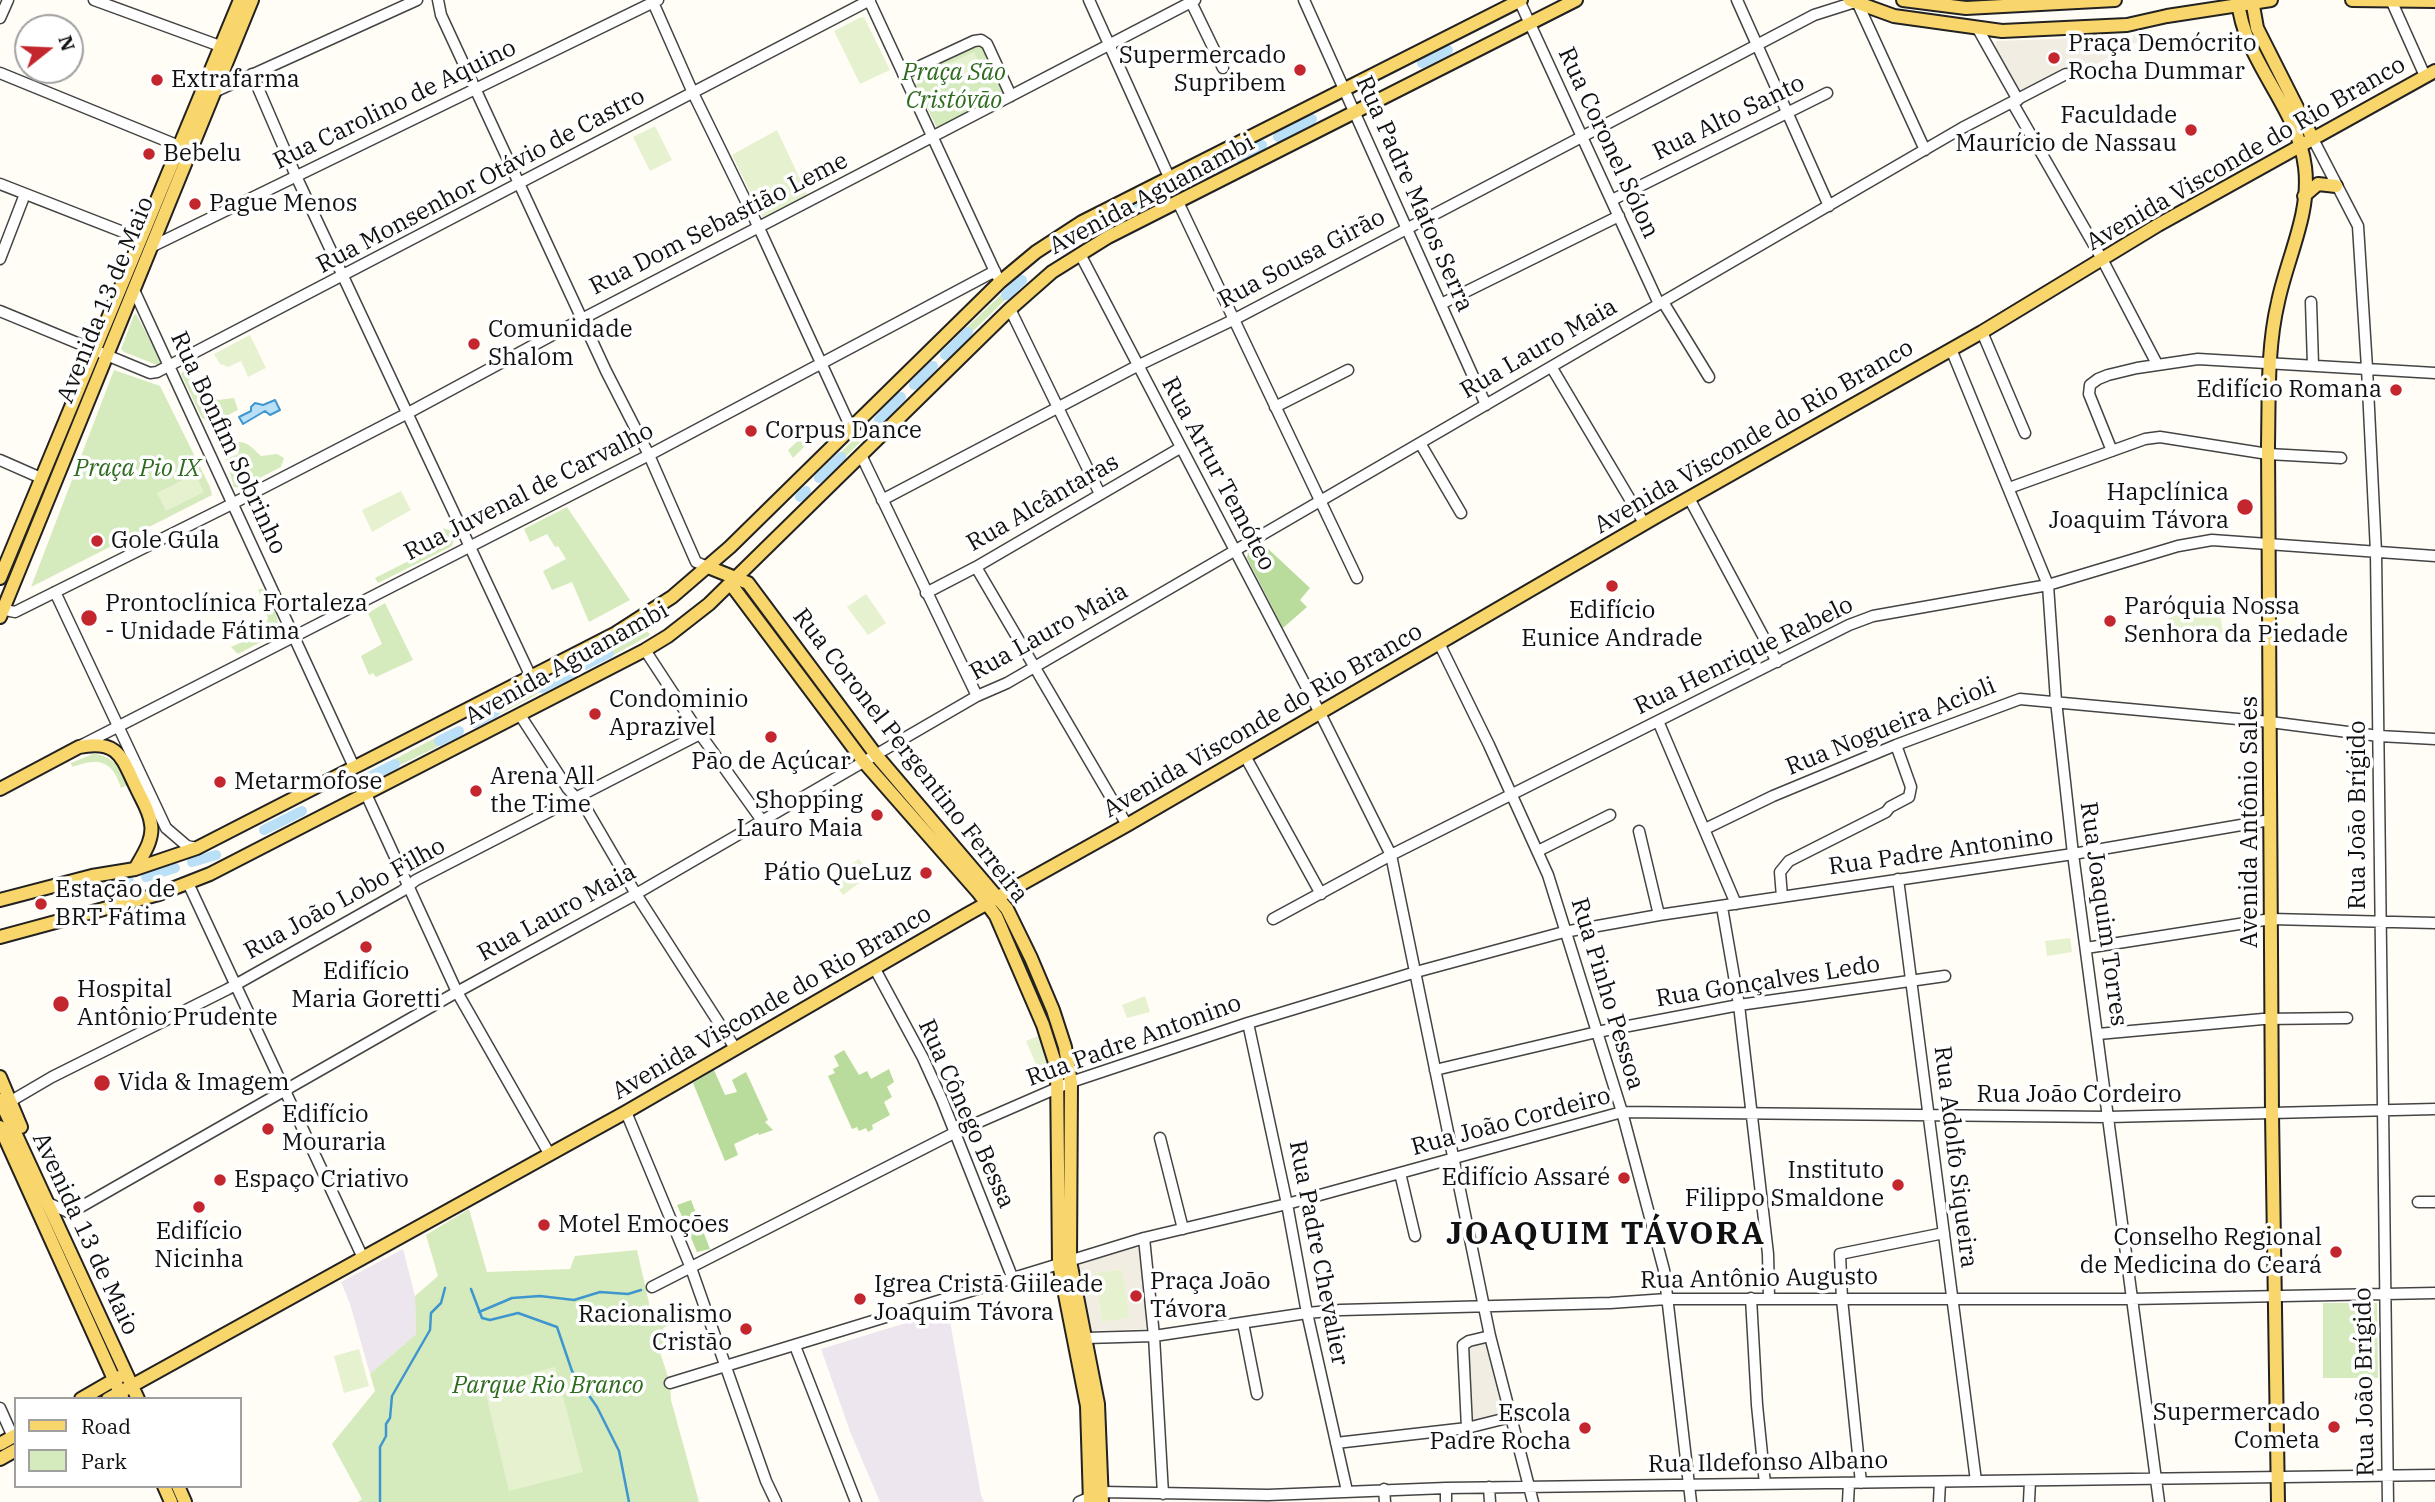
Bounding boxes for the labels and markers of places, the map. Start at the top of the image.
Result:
place label: Praça Demócrito Rocha Dummar [2068,30,2257,86]
place label: Supermercado Supribem [1119,42,1286,98]
marker: Praça Demócrito Rocha Dummar [2046,50,2062,66]
marker: Supermercado Supribem [1292,62,1308,78]
place label: Extrafarma [171,66,300,94]
marker: Extrafarma [149,72,165,88]
place label: Faculdade Maurício de Nassau [1955,102,2177,158]
marker: Faculdade Maurício de Nassau [2183,122,2199,138]
place label: Bebelu [163,140,241,168]
marker: Bebelu [141,146,157,162]
place label: Pague Menos [209,190,357,218]
marker: Pague Menos [187,196,203,212]
place label: Comunidade Shalom [488,316,633,372]
marker: Comunidade Shalom [466,336,482,352]
place label: Edifício Romana [2196,376,2382,404]
marker: Edifício Romana [2388,382,2404,398]
place label: Corpus Dance [765,417,922,445]
marker: Corpus Dance [743,423,759,439]
place label: Hapclínica Joaquim Távora [2049,479,2229,535]
marker: Hapclínica Joaquim Távora [2235,497,2255,517]
place label: Gole Gula [111,527,220,555]
marker: Gole Gula [89,533,105,549]
marker: Edifício Eunice Andrade [1604,578,1620,594]
place label: Prontoclínica Fortaleza - Unidade Fátima [105,590,368,646]
place label: Paróquia Nossa Senhora da Piedade [2124,593,2348,649]
place label: Edifício Eunice Andrade [1521,597,1703,653]
marker: Prontoclínica Fortaleza - Unidade Fátima [79,608,99,628]
marker: Paróquia Nossa Senhora da Piedade [2102,613,2118,629]
place label: Condominio Aprazivel [609,686,748,742]
marker: Condominio Aprazivel [587,706,603,722]
marker: Pão de Açúcar [763,729,779,745]
place label: Pão de Açúcar [691,748,851,776]
place label: Arena All the Time [490,763,595,819]
place label: Metarmofose [234,768,382,796]
marker: Metarmofose [212,774,228,790]
marker: Arena All the Time [468,783,484,799]
place label: Shopping Lauro Maia [736,787,863,843]
marker: Shopping Lauro Maia [869,807,885,823]
place label: Pátio QueLuz [763,859,912,887]
marker: Pátio QueLuz [918,865,934,881]
place label: Estação de BRT Fátima [55,876,187,932]
marker: Estação de BRT Fátima [33,896,49,912]
marker: Edifício Maria Goretti [358,939,374,955]
place label: Edifício Maria Goretti [291,958,441,1014]
place label: Hospital Antônio Prudente [77,976,278,1032]
marker: Hospital Antônio Prudente [51,994,71,1014]
place label: Vida & Imagem [118,1069,290,1097]
marker: Vida & Imagem [92,1073,112,1093]
place label: Edifício Mouraria [282,1101,386,1157]
marker: Edifício Mouraria [260,1121,276,1137]
place label: Instituto Filippo Smaldone [1685,1157,1884,1213]
place label: Edifício Assaré [1442,1164,1610,1192]
place label: Espaço Criativo [234,1166,409,1194]
marker: Edifício Assaré [1616,1170,1632,1186]
marker: Espaço Criativo [212,1172,228,1188]
marker: Instituto Filippo Smaldone [1890,1177,1906,1193]
marker: Edifício Nicinha [191,1199,207,1215]
place label: Motel Emoções [558,1211,729,1239]
marker: Motel Emoções [536,1217,552,1233]
place label: Edifício Nicinha [154,1218,244,1274]
place label: Conselho Regional de Medicina do Ceará [2080,1224,2322,1280]
marker: Conselho Regional de Medicina do Ceará [2328,1244,2344,1260]
place label: Praça João Távora [1150,1268,1271,1324]
place label: Igrea Cristã Giileade Joaquim Távora [874,1271,1103,1327]
marker: Praça João Távora [1128,1288,1144,1304]
marker: Igrea Cristã Giileade Joaquim Távora [852,1291,868,1307]
place label: Racionalismo Cristão [578,1301,732,1357]
marker: Racionalismo Cristão [738,1321,754,1337]
place label: Supermercado Cometa [2153,1399,2320,1455]
place label: Escola Padre Rocha [1430,1400,1571,1456]
marker: Supermercado Cometa [2326,1419,2342,1435]
marker: Escola Padre Rocha [1577,1420,1593,1436]

